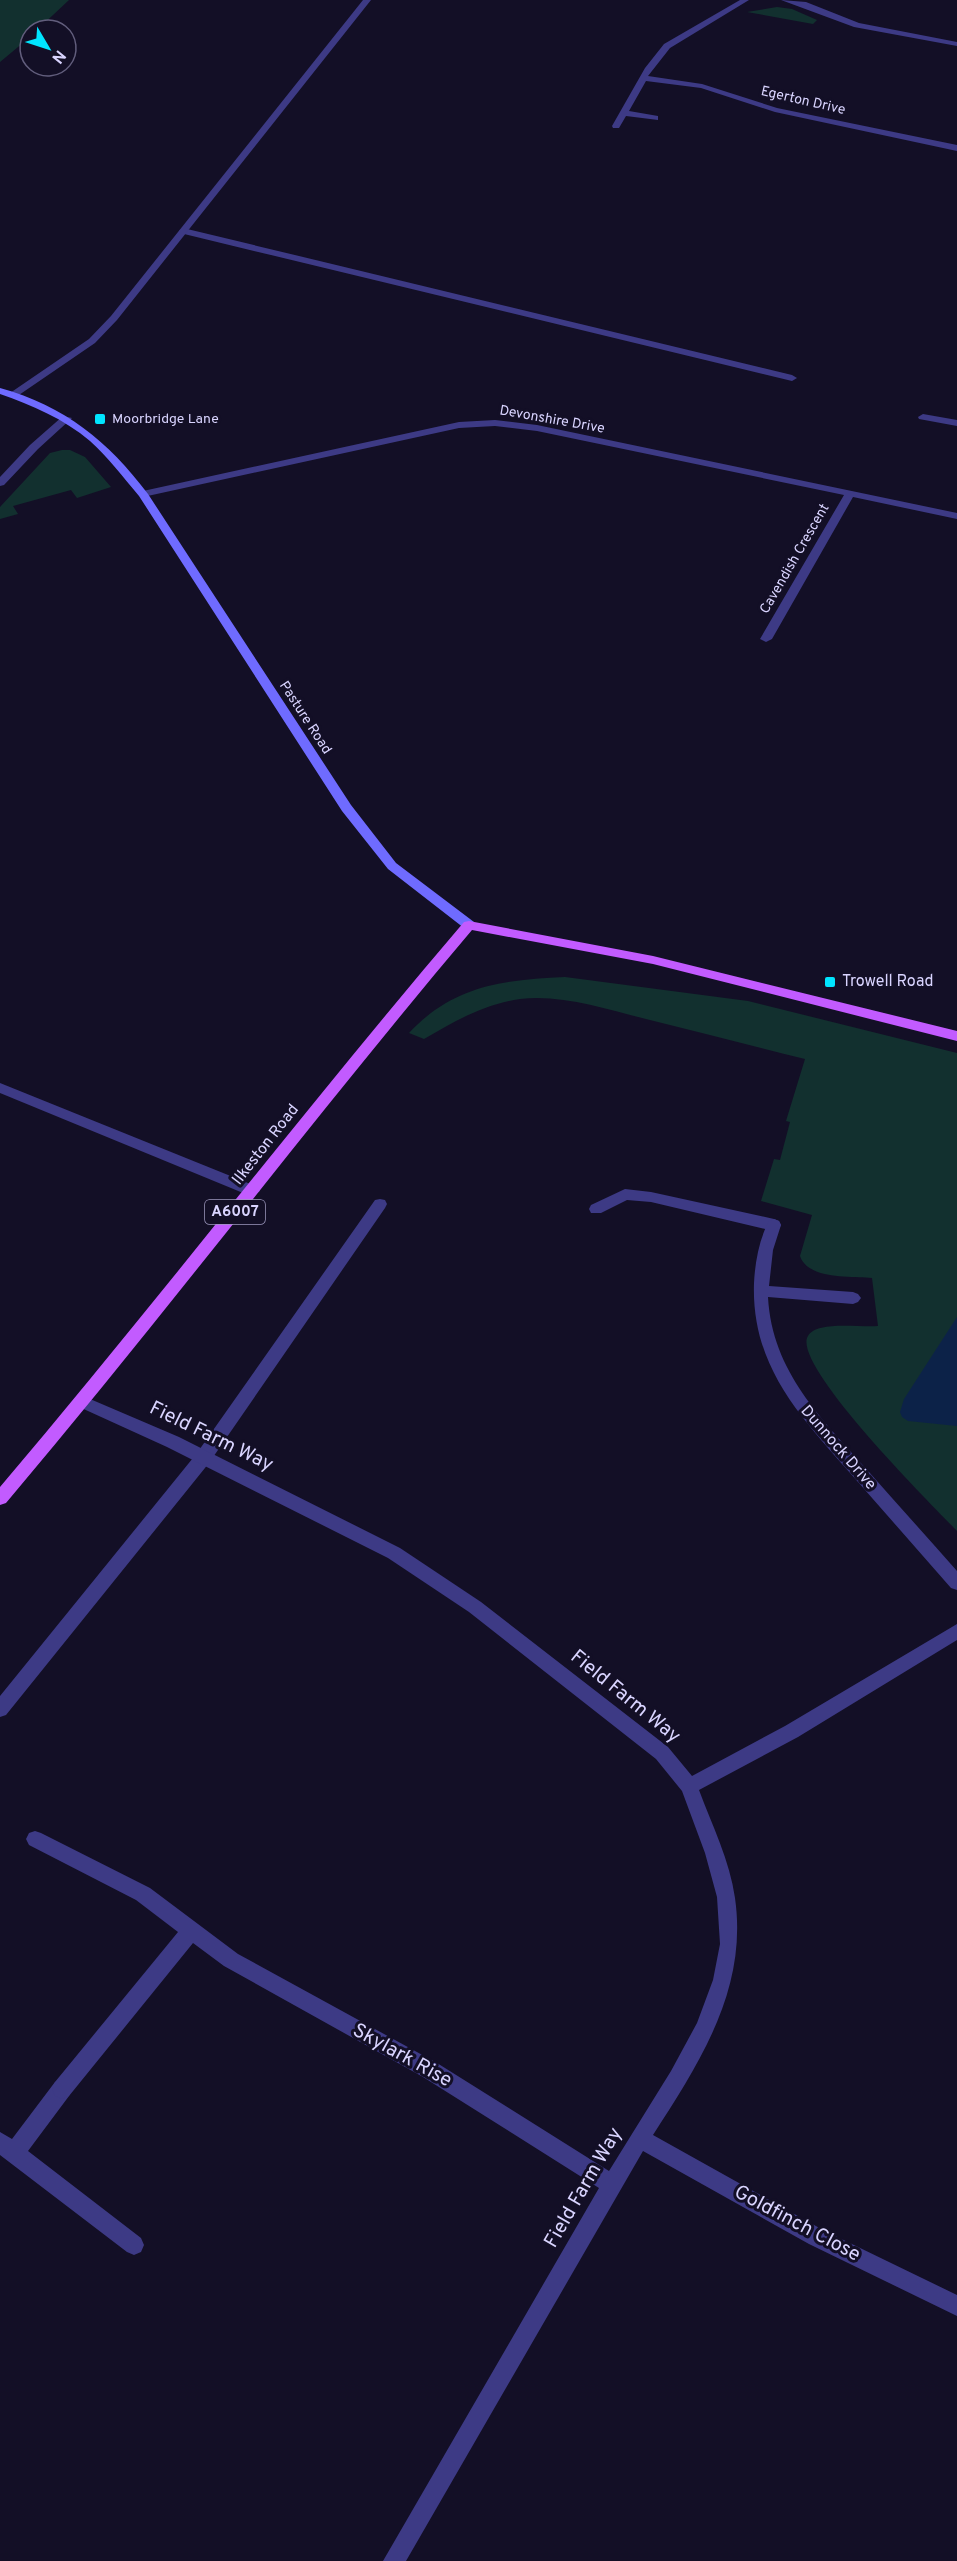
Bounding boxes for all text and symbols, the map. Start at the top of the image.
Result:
north arrow [18,18,78,78]
text: N [47,45,69,67]
street label: Egerton Drive [759,83,847,119]
street label: Devonshire Drive [498,402,606,438]
place label: Moorbridge Lane [112,411,219,428]
marker: Moorbridge Lane [93,412,107,426]
street label: Cavendish Crescent [757,501,833,617]
street label: Pasture Road [275,678,335,758]
place label: Trowell Road [842,972,934,992]
marker: Trowell Road [823,975,837,989]
street label: Ilkeston Road [228,1101,304,1189]
road number: A6007 [205,1200,265,1224]
street label: Field Farm Way [145,1396,277,1478]
street label: Dunnock Drive [796,1401,880,1495]
street label: Field Farm Way [564,1644,686,1750]
street label: Skylark Rise [347,2018,457,2094]
street label: Field Farm Way [539,2123,629,2253]
street label: Goldfinch Close [729,2180,865,2268]

